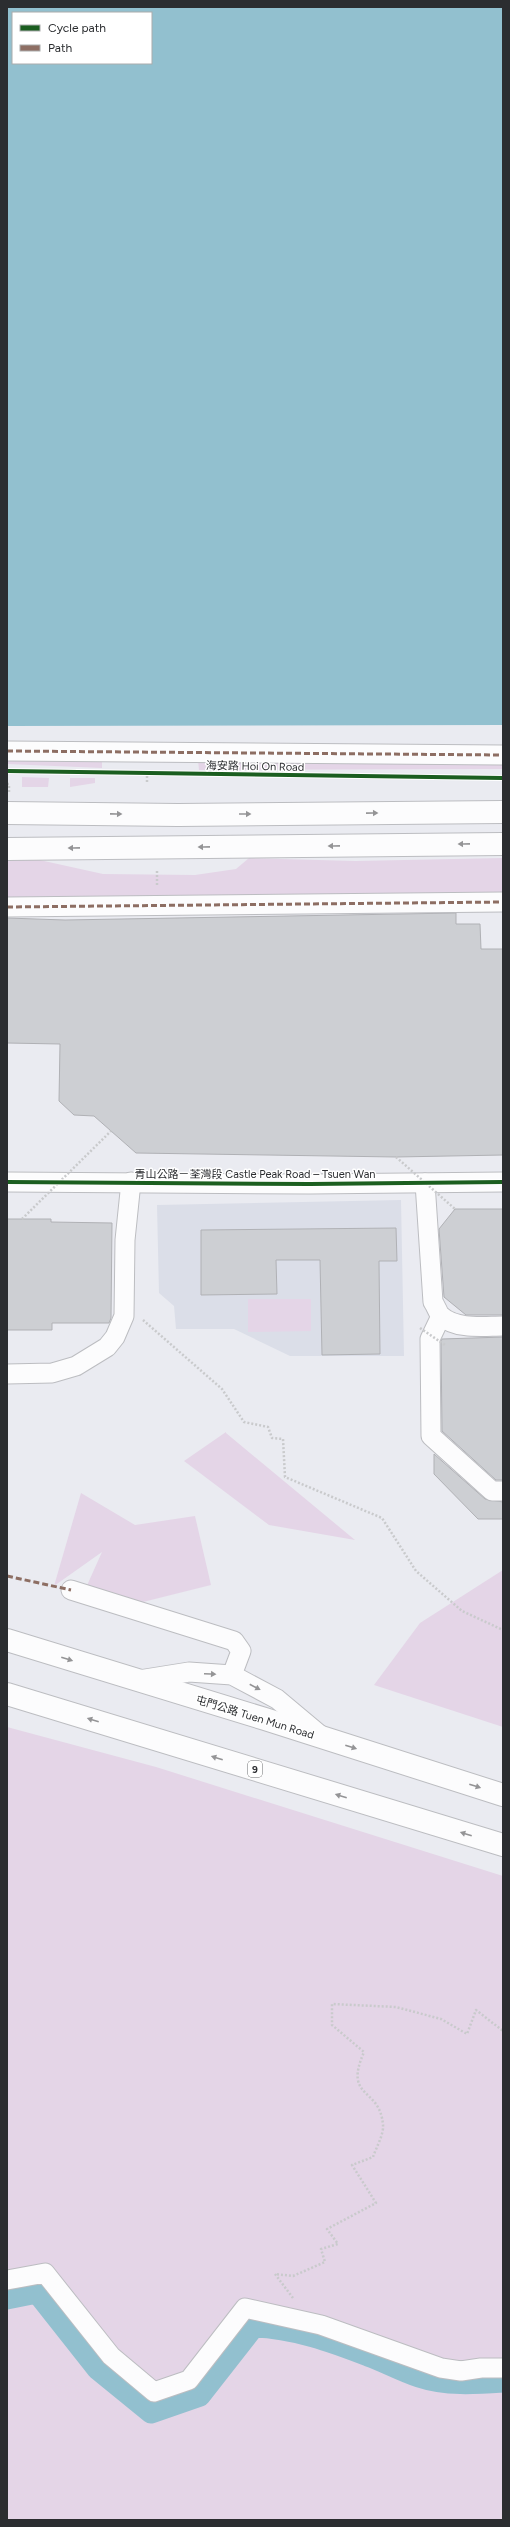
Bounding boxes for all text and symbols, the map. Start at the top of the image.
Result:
legend [12,12,152,64]
text: Cycle path [48,21,106,35]
text: Path [48,41,72,55]
street label: 海安路 Hoi On Road [206,759,304,774]
one-way arrow [366,810,379,816]
one-way arrow [110,811,123,817]
one-way arrow [239,811,252,817]
one-way arrow [458,841,470,848]
one-way arrow [327,843,340,849]
one-way arrow [197,844,210,850]
one-way arrow [67,845,80,851]
street label: 青山公路－荃灣段 Castle Peak Road – Tsuen Wan [135,1168,375,1181]
one-way arrow [61,1656,73,1662]
one-way arrow [204,1670,216,1677]
one-way arrow [249,1684,260,1690]
street label: 屯門公路 Tuen Mun Road [194,1693,316,1742]
one-way arrow [86,1717,98,1723]
one-way arrow [346,1744,358,1750]
one-way arrow [211,1755,223,1761]
road number: 9 [248,1761,262,1777]
one-way arrow [470,1783,482,1789]
one-way arrow [335,1793,347,1799]
one-way arrow [459,1831,471,1837]

